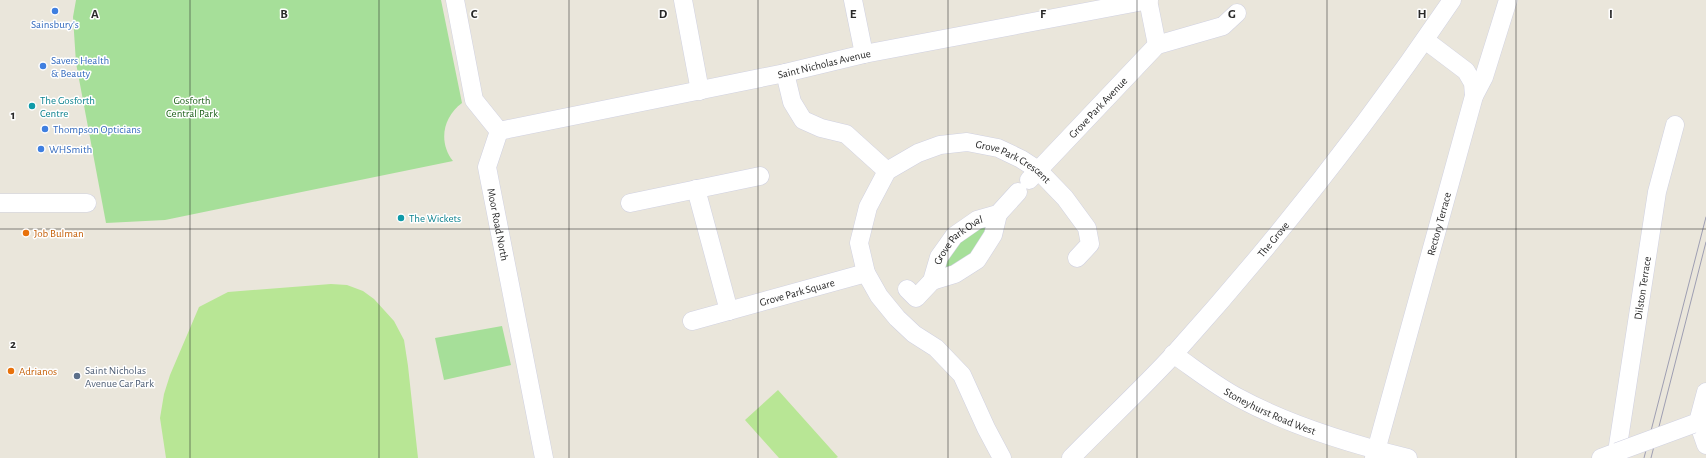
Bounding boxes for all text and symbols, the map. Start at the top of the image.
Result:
marker: Sainsbury's [50,6,60,16]
text: A [91,8,99,21]
text: B [280,8,288,21]
text: C [471,8,478,21]
text: D [659,8,668,21]
text: E [850,8,857,21]
text: F [1040,8,1047,21]
text: G [1228,8,1236,21]
text: H [1417,8,1427,21]
text: I [1609,8,1613,21]
place label: Sainsbury's [31,19,79,30]
street label: Saint Nicholas Avenue [777,47,871,80]
place label: Savers Health & Beauty [51,55,109,79]
marker: Savers Health & Beauty [38,61,48,71]
street label: Grove Park Avenue [1066,75,1129,140]
place label: The Gosforth Centre [40,95,95,119]
park label: Gosforth Central Park [166,95,218,119]
marker: The Gosforth Centre [27,101,37,111]
text: 1 [11,109,15,122]
marker: Thompson Opticians [40,124,50,134]
place label: Thompson Opticians [53,124,141,135]
street label: Grove Park Crescent [975,138,1053,186]
marker: WHSmith [36,144,46,154]
place label: WHSmith [49,144,92,155]
street label: Moor Road North [486,187,511,262]
street label: Rectory Terrace [1425,191,1453,257]
marker: The Wickets [396,213,406,223]
place label: The Wickets [409,213,461,224]
street label: Grove Park Oval [932,213,984,266]
street label: The Grove [1255,219,1291,259]
marker: Job Bulman [21,228,31,238]
place label: Job Bulman [34,228,84,239]
street label: Dilston Terrace [1632,256,1653,320]
street label: Grove Park Square [758,276,836,308]
text: 2 [10,338,16,351]
place label: Saint Nicholas Avenue Car Park [85,365,154,389]
marker: Adrianos [6,366,16,376]
place label: Adrianos [19,366,57,377]
marker: Saint Nicholas Avenue Car Park [72,371,82,381]
street label: Stoneyhurst Road West [1222,385,1318,436]

